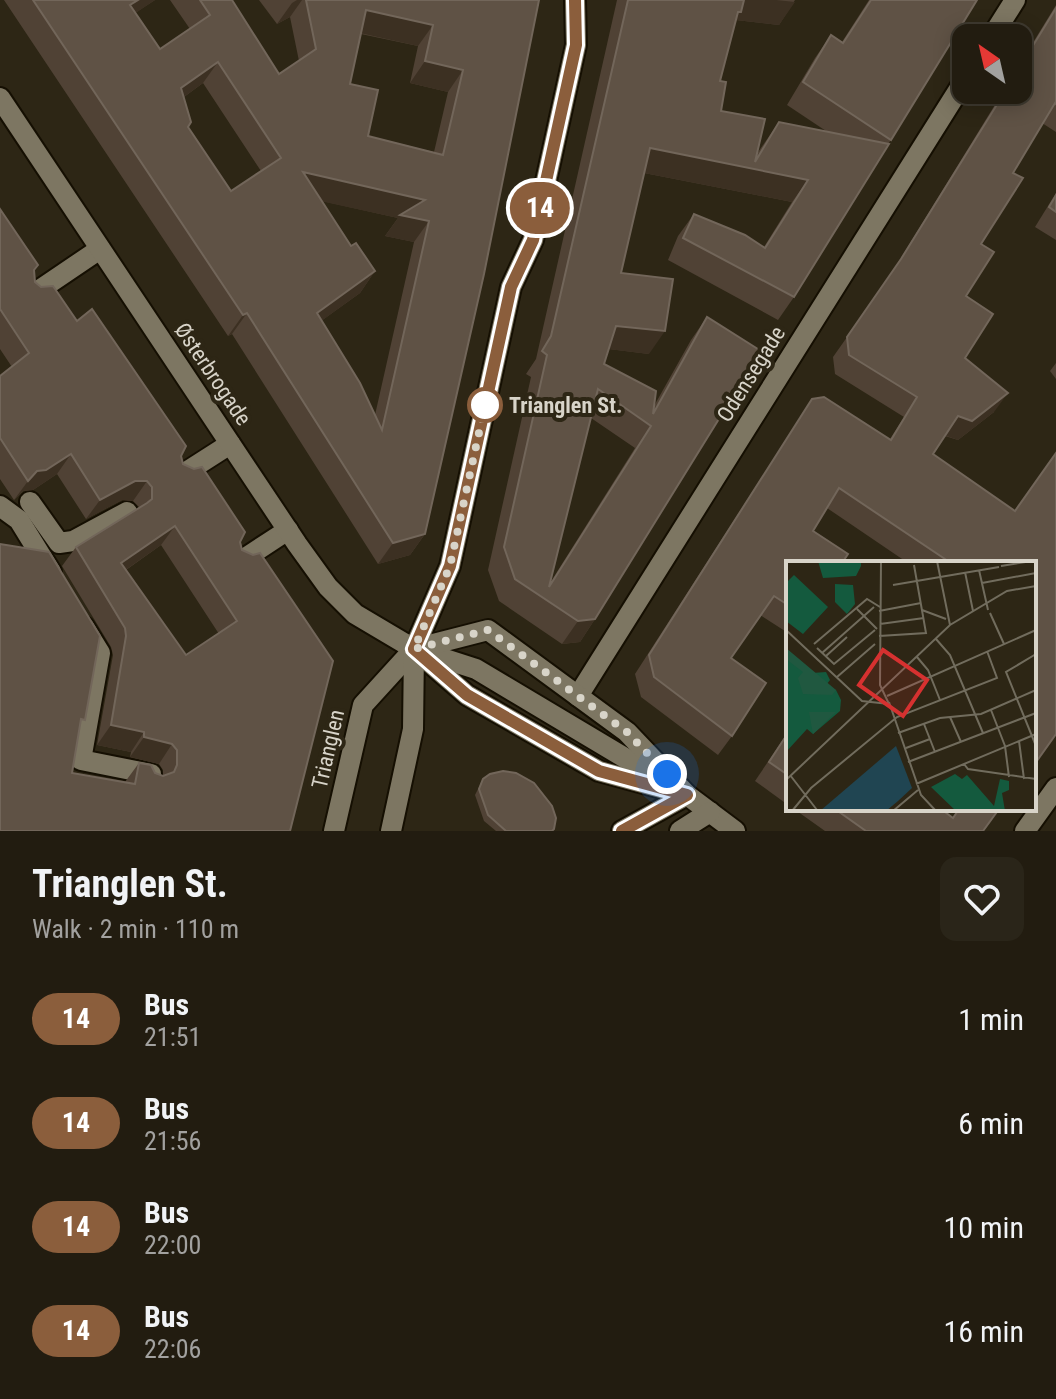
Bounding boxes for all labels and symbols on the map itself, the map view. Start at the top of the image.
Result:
north arrow [952,24,1032,104]
line badge: 14 [504,182,576,234]
street label: Østerbrogade [170,318,256,430]
street label: Odensegade [712,322,790,426]
marker: Trianglen St. [468,388,502,422]
place label: Trianglen St. [509,393,622,418]
inset map [786,561,1036,811]
street label: Trianglen [307,707,349,791]
your location [647,754,687,794]

